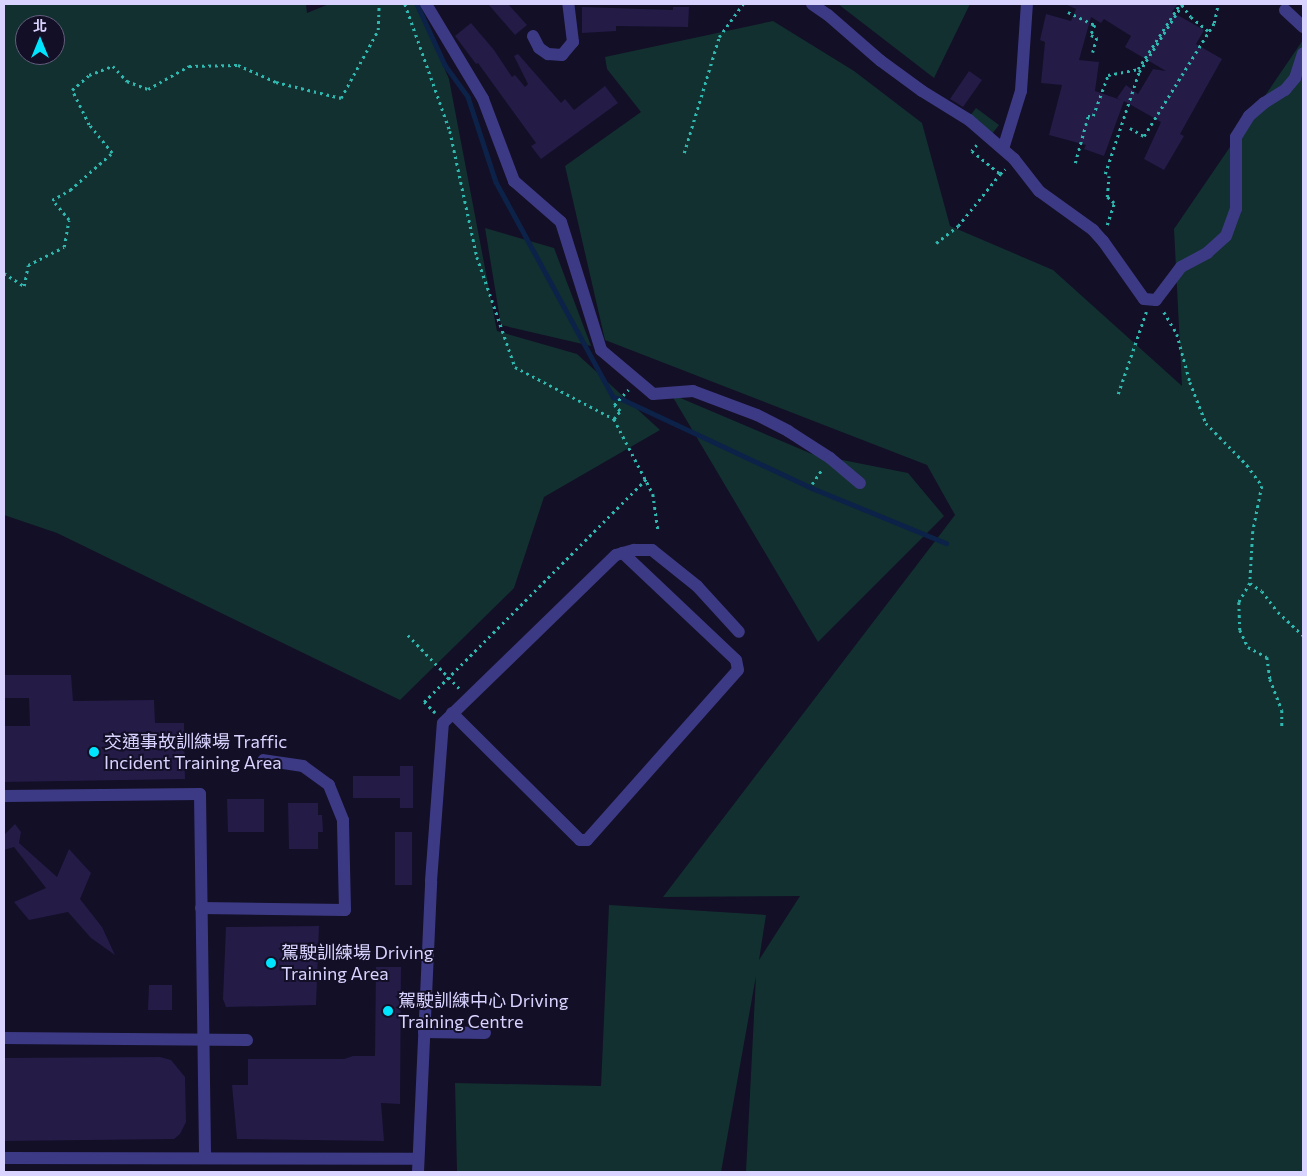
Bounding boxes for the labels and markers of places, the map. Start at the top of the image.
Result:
place label: 交通事故訓練場 Traffic Incident Training Area [104,731,287,774]
marker: 交通事故訓練場 Traffic Incident Training Area [88,746,100,758]
place label: 駕駛訓練場 Driving Training Area [281,942,433,984]
marker: 駕駛訓練場 Driving Training Area [265,957,277,969]
place label: 駕駛訓練中心 Driving Training Centre [398,990,568,1032]
marker: 駕駛訓練中心 Driving Training Centre [382,1005,394,1017]

